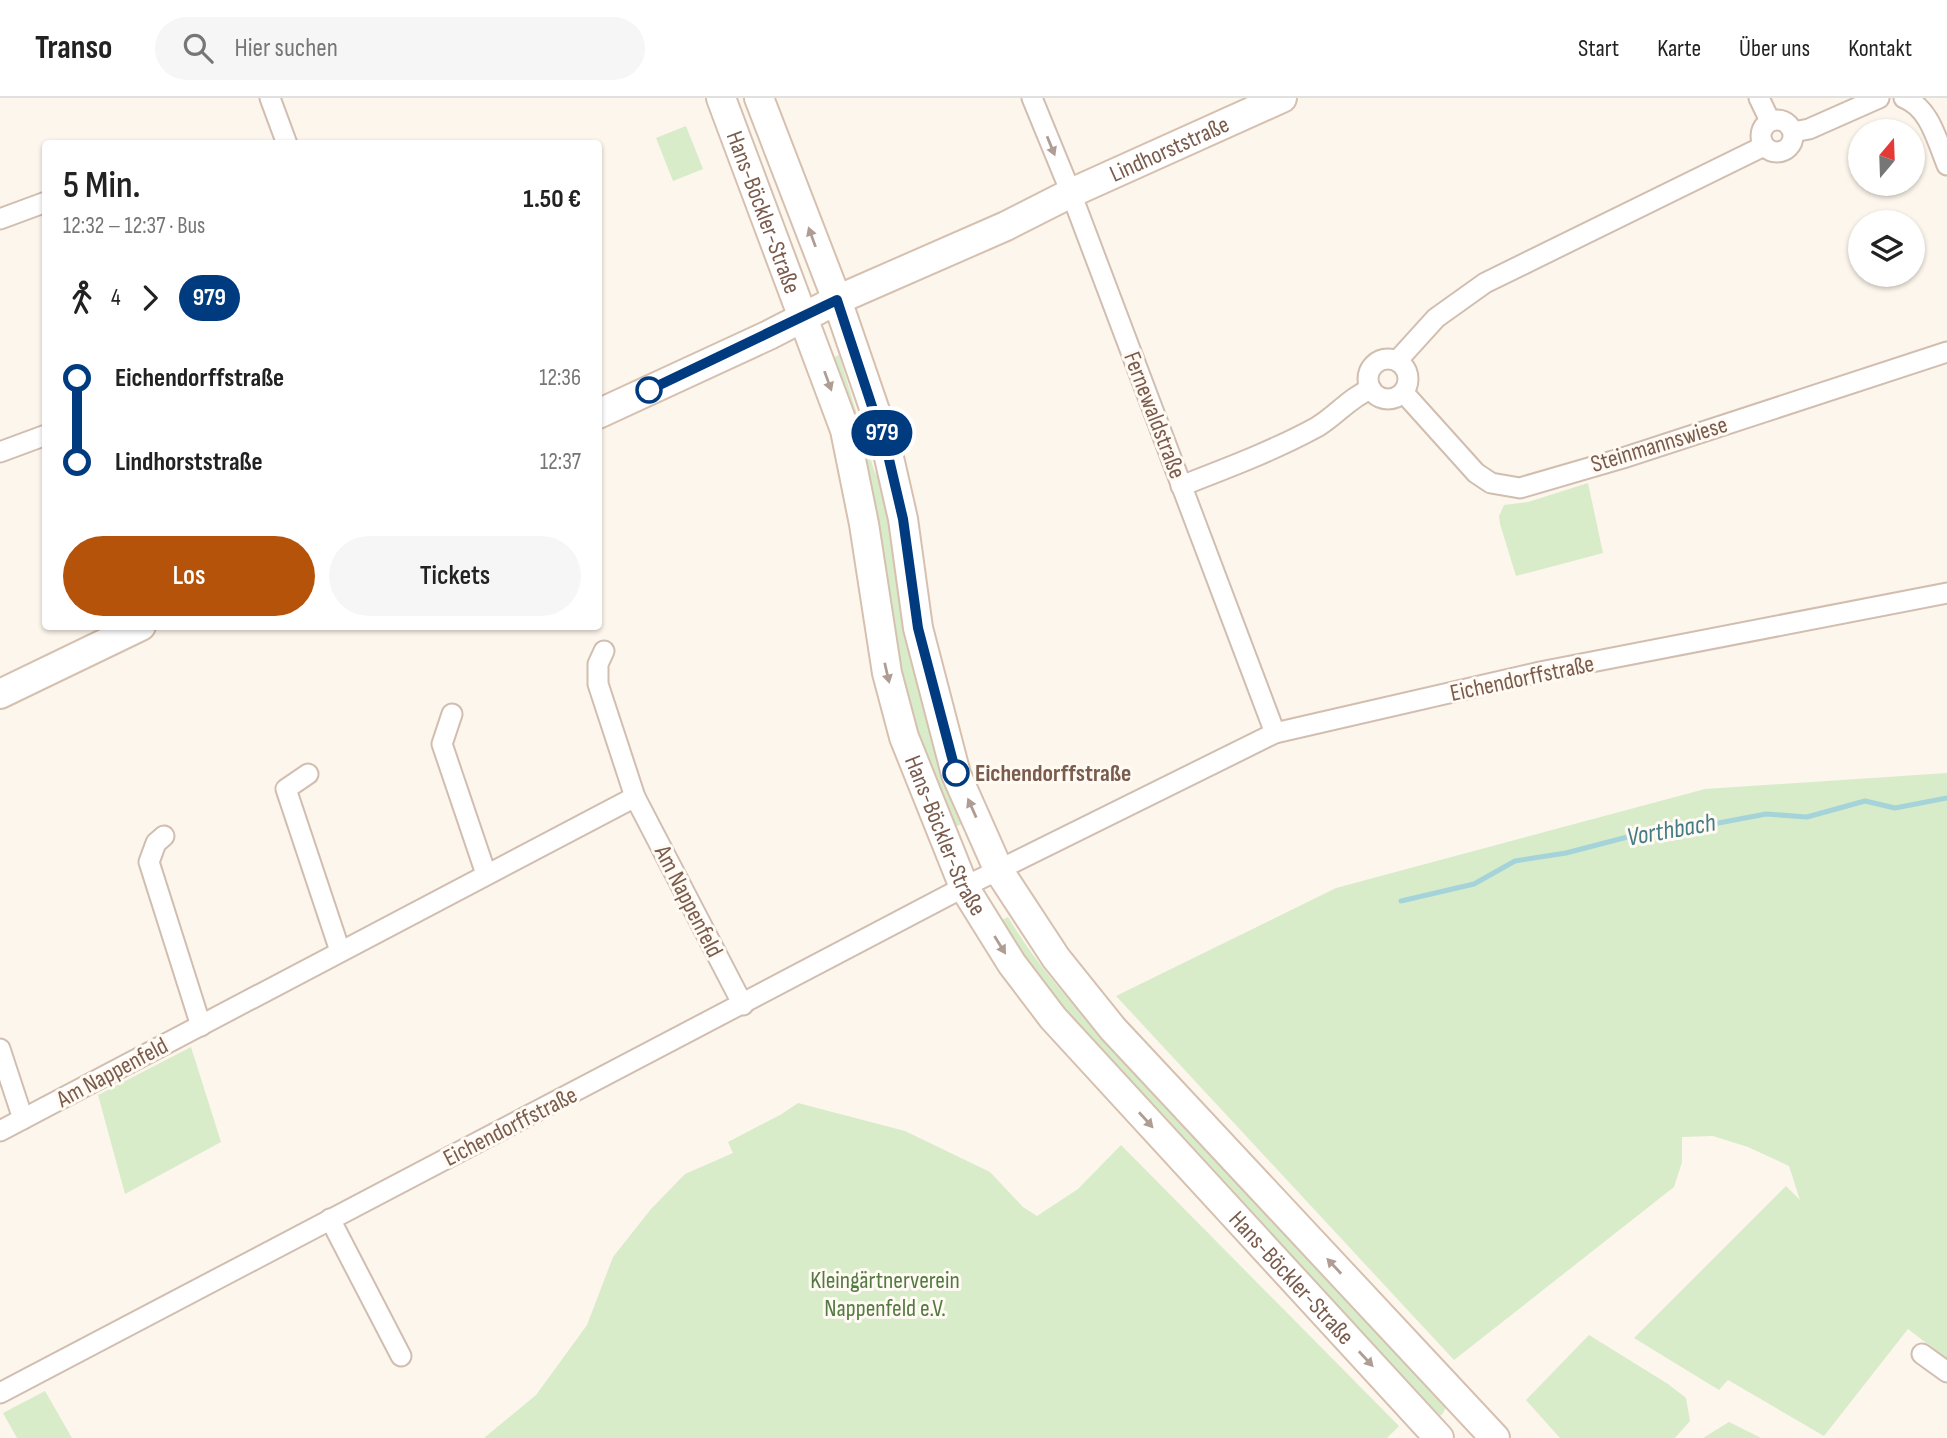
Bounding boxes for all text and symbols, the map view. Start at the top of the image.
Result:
search box [155,17,645,80]
text: Transo [35,28,113,68]
icon: search [179,29,217,67]
text: Hier suchen [235,33,338,64]
text: Start [1578,34,1619,63]
text: Karte [1657,34,1701,63]
text: Über uns [1739,34,1810,63]
text: Kontakt [1848,34,1912,63]
street label: Lindhorststraße [1105,110,1234,189]
north arrow [1848,119,1925,196]
map controls [1848,119,1925,287]
street label: Hans-Böckler-Straße [720,127,807,298]
one-way arrow [1046,135,1057,156]
text: 5 Min. [63,163,141,208]
text: 1.50 € [523,184,581,215]
button: layers [1848,210,1925,287]
text: 12:32 – 12:37 · Bus [63,212,205,240]
one-way arrow [807,226,818,247]
icon: walk [63,279,101,317]
icon: forward [131,279,169,317]
text: 979 [193,283,226,312]
text: 4 [111,284,121,312]
street label: Fernewaldstraße [1117,348,1192,483]
text: Eichendorffstraße [115,363,284,394]
text: 12:36 [539,364,581,392]
one-way arrow [823,371,834,392]
unlabelled marker [636,377,662,403]
line badge: 979 [842,410,922,456]
street label: Steinmannswiese [1587,410,1731,479]
text: 979 [865,418,899,447]
text: Lindhorststraße [115,447,263,478]
text: 12:37 [540,448,581,476]
button: Los [63,536,315,616]
button: Tickets [329,536,581,616]
street label: Eichendorffstraße [1447,649,1597,708]
one-way arrow [882,662,893,684]
street label: Hans-Böckler-Straße [898,751,992,921]
place label: Eichendorffstraße [975,759,1131,788]
marker: Eichendorffstraße [943,760,969,786]
one-way arrow [966,798,978,818]
water label: Vorthbach [1624,807,1718,854]
street label: Am Nappenfeld [648,840,729,962]
one-way arrow [994,936,1007,955]
street label: Am Nappenfeld [51,1031,173,1114]
street label: Eichendorffstraße [438,1080,582,1173]
one-way arrow [1138,1111,1153,1128]
street label: Hans-Böckler-Straße [1223,1205,1360,1351]
one-way arrow [1326,1257,1342,1275]
park label: Kleingärtnerverein Nappenfeld e.V. [810,1266,960,1323]
one-way arrow [1358,1350,1374,1367]

